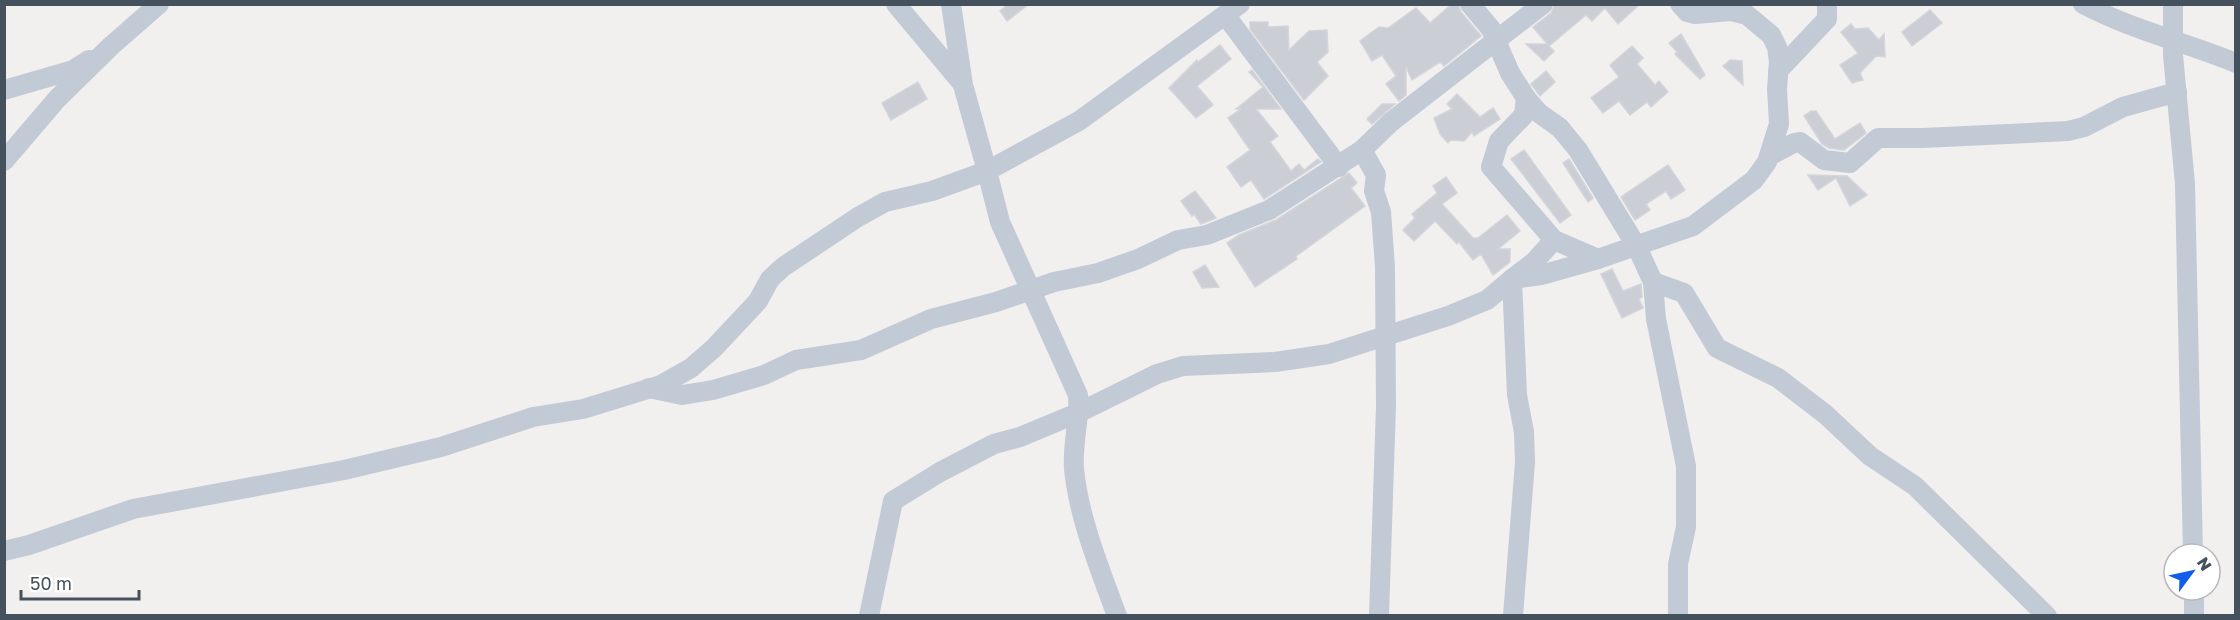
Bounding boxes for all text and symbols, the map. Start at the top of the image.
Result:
north arrow [2162,542,2222,602]
text: N [2193,553,2216,574]
scale bar [21,563,140,601]
text: 50 m [30,572,72,594]

